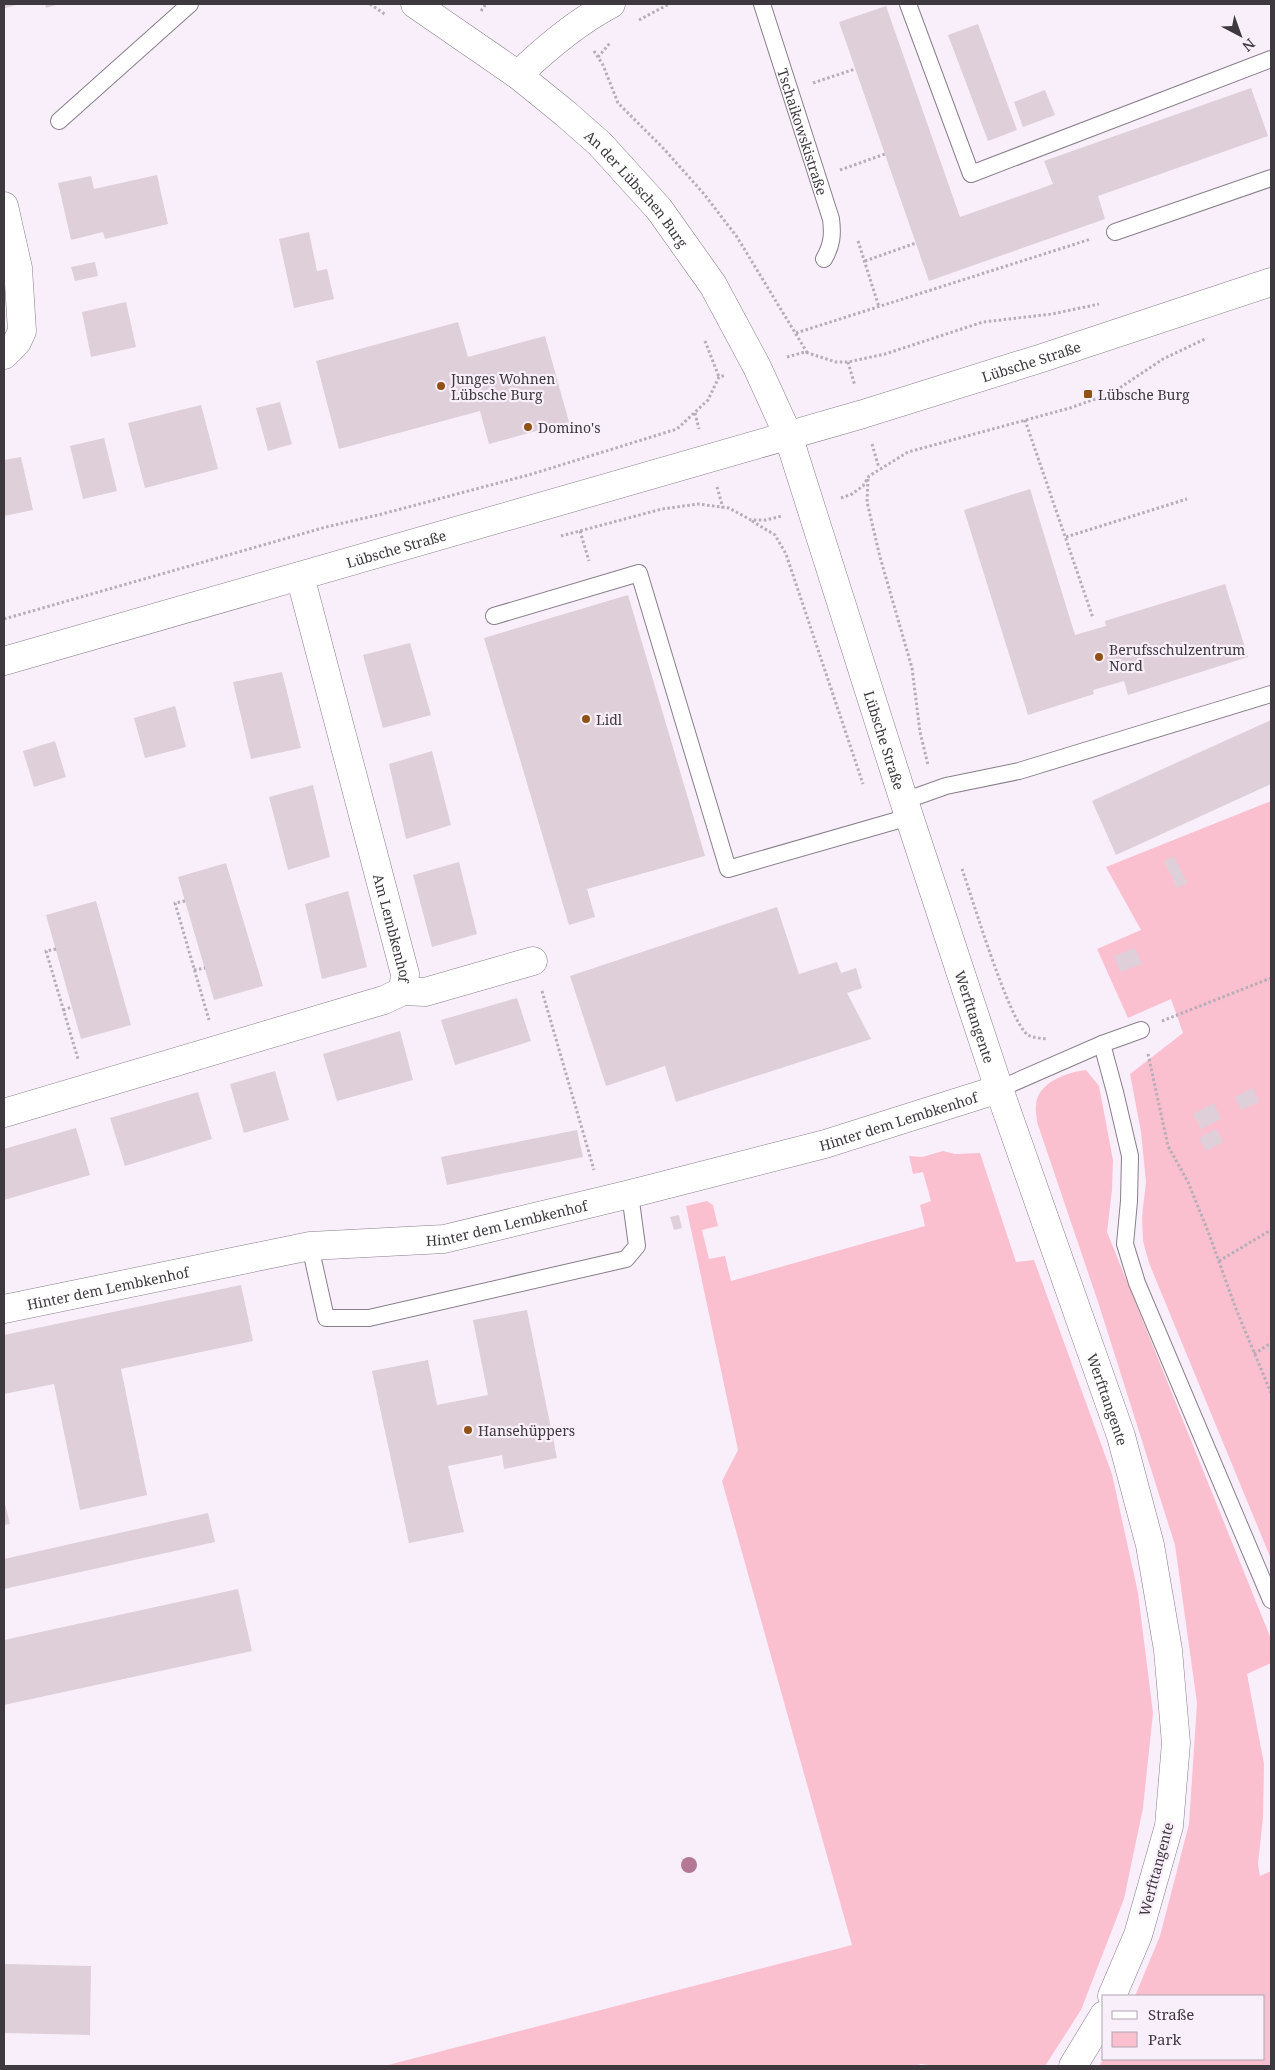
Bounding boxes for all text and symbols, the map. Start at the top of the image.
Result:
north arrow [1215,10,1265,60]
text: N [1238,34,1259,56]
street label: Tschaikowskistraße [774,66,832,197]
street label: An der Lübschen Burg [581,126,693,251]
street label: Lübsche Straße [979,336,1083,386]
place label: Junges Wohnen Lübsche Burg [450,369,555,404]
marker: Junges Wohnen Lübsche Burg [435,380,447,392]
place label: Lübsche Burg [1098,385,1190,404]
marker: Lübsche Burg [1082,388,1094,400]
place label: Domino's [538,418,600,437]
marker: Domino's [522,421,534,433]
street label: Lübsche Straße [344,525,448,572]
place label: Berufsschulzentrum Nord [1109,640,1245,675]
marker: Berufsschulzentrum Nord [1093,651,1105,663]
street label: Lübsche Straße [860,688,909,792]
place label: Lidl [596,710,623,729]
marker: Lidl [580,713,592,725]
street label: Am Lembkenhof [369,872,415,985]
street label: Werfttangente [951,968,999,1065]
street label: Hinter dem Lembkenhof [817,1086,981,1155]
street label: Hinter dem Lembkenhof [425,1195,591,1249]
street label: Hinter dem Lembkenhof [25,1261,192,1314]
street label: Werfttangente [1083,1351,1133,1447]
place label: Hansehüppers [478,1421,575,1440]
marker: Hansehüppers [462,1424,474,1436]
street label: Werfttangente [1134,1820,1178,1918]
legend [1102,1995,1265,2060]
text: Straße [1148,2004,1194,2024]
text: Park [1148,2029,1182,2049]

